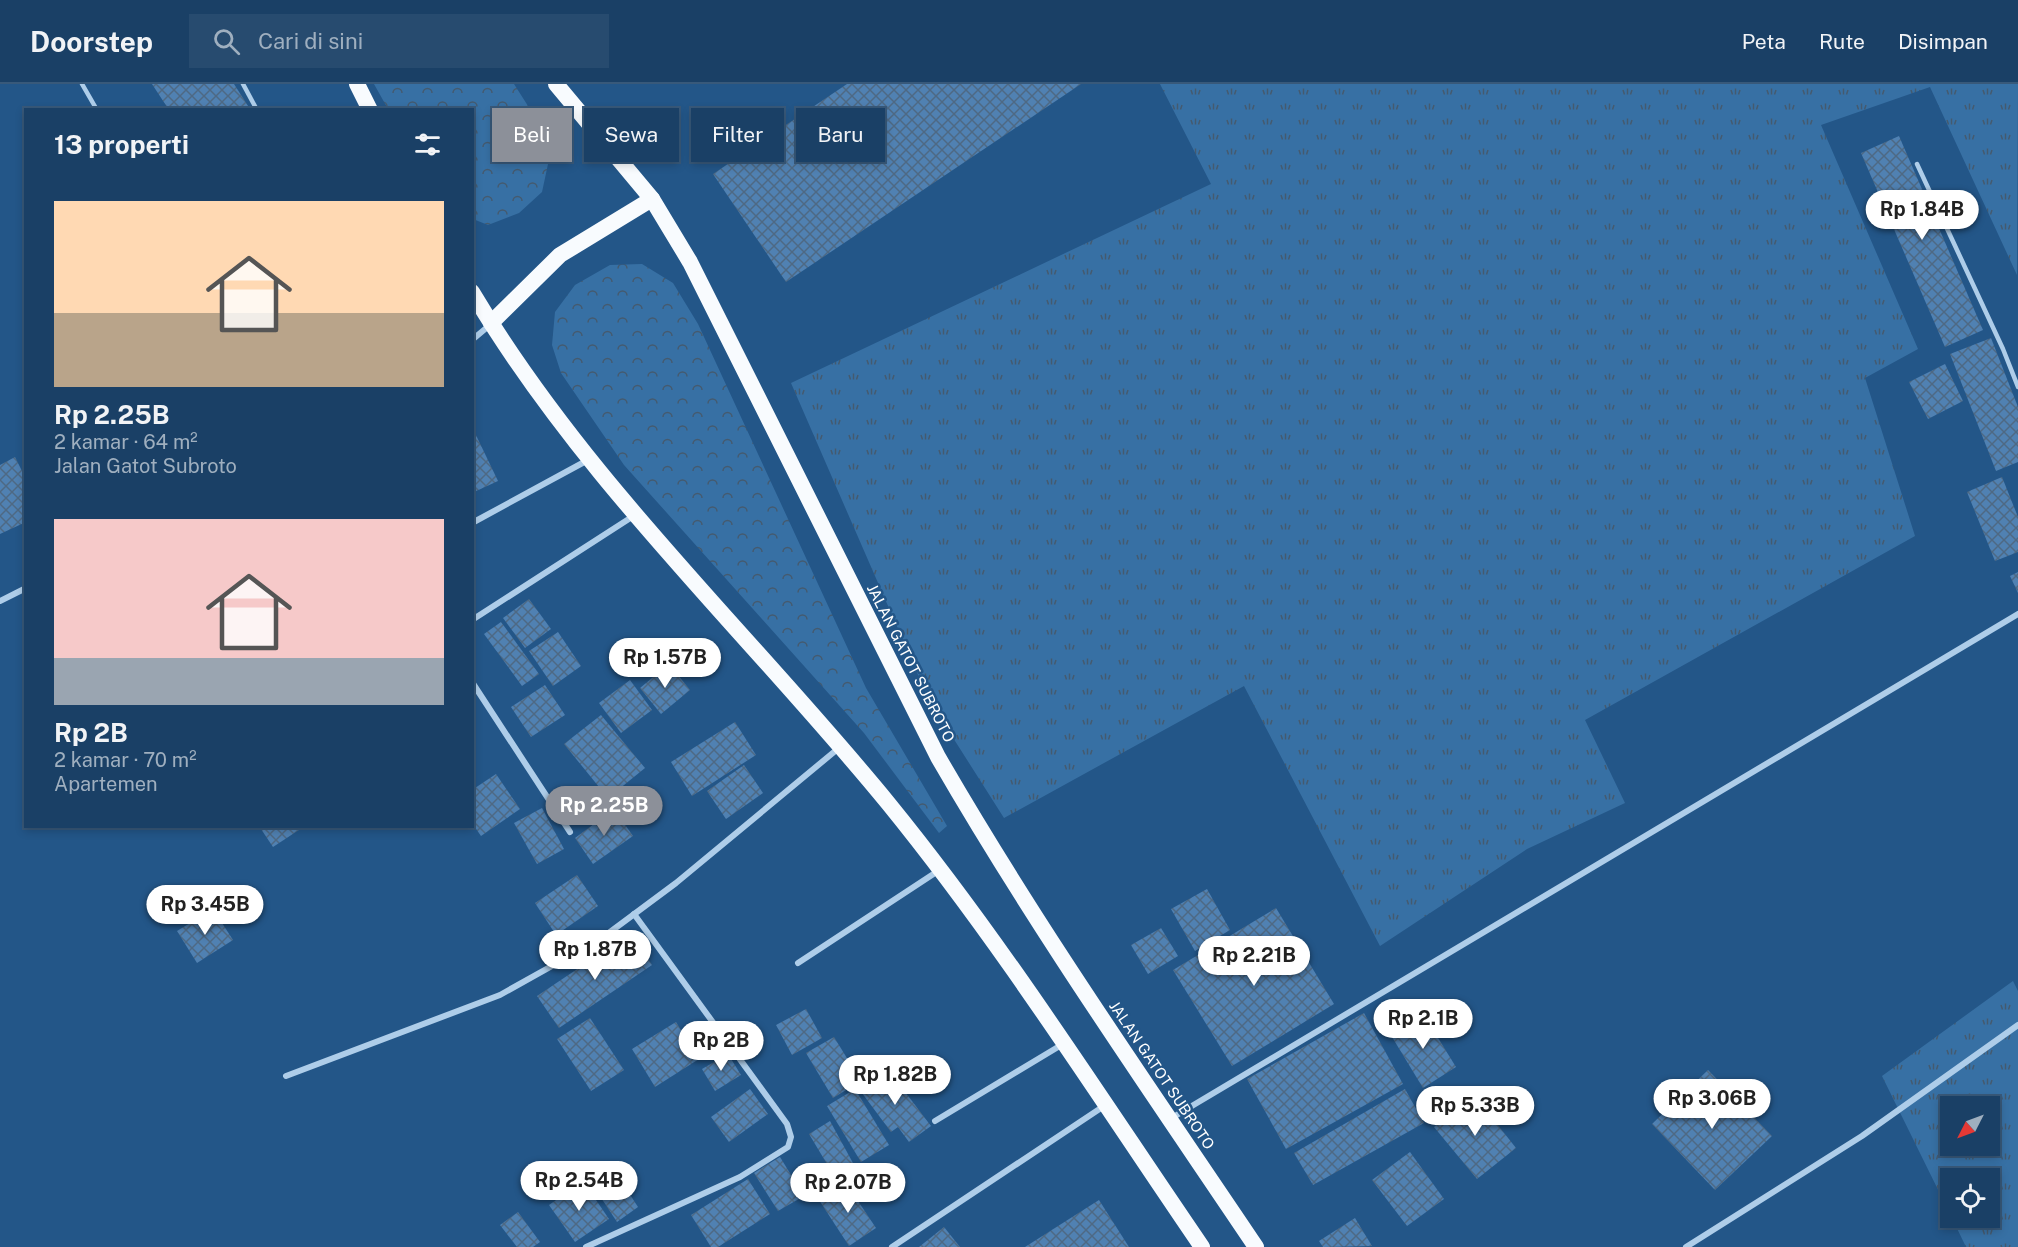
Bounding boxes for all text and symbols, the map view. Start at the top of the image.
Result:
search box [189,14,609,68]
text: Doorstep [30,25,153,58]
icon: search [210,25,243,58]
text: Cari di sini [258,28,363,54]
text: Peta [1742,29,1786,54]
text: Rute [1819,29,1865,54]
text: Disimpan [1898,29,1988,54]
chip: Beli [492,108,572,162]
chip: Sewa [584,108,679,162]
chip: Filter [691,108,784,162]
chip: Baru [796,108,885,162]
icon: filters [411,128,444,161]
text: 13 properti [54,129,189,160]
pin: Rp 1.84B [1860,190,1984,241]
text: Rp 1.84B [1880,197,1964,221]
icon: home [195,240,303,348]
text: Rp 2.25B [54,399,169,430]
text: 2 kamar · 64 m² [54,430,198,454]
text: Jalan Gatot Subroto [54,454,237,478]
icon: home [195,558,303,666]
street label: JALAN GATOT SUBROTO [864,581,958,745]
pin: Rp 1.57B [603,638,727,689]
text: Rp 1.57B [623,645,707,669]
text: Rp 2B [54,717,128,748]
text: 2 kamar · 70 m² [54,748,196,772]
text: Apartemen [54,772,158,796]
pin: Rp 2.25B [542,786,666,837]
text: Rp 2.25B [560,793,648,817]
pin: Rp 3.45B [143,885,267,936]
text: Rp 3.45B [160,892,250,916]
pin: Rp 1.87B [533,930,657,981]
pin: Rp 2.21B [1192,936,1316,987]
text: Rp 1.87B [553,937,637,961]
text: Rp 2.21B [1212,943,1296,967]
street label: JALAN GATOT SUBROTO [1106,998,1218,1152]
pin: Rp 2.1B [1368,999,1478,1050]
text: Rp 2.1B [1388,1006,1458,1030]
pin: Rp 2B [679,1021,763,1072]
text: Rp 2B [693,1028,749,1052]
pin: Rp 1.82B [833,1055,957,1106]
text: Rp 1.82B [853,1062,937,1086]
pin: Rp 3.06B [1650,1079,1774,1130]
pin: Rp 5.33B [1413,1086,1537,1137]
text: Rp 3.06B [1668,1086,1756,1110]
text: Rp 5.33B [1430,1093,1520,1117]
north arrow [1940,1096,2000,1156]
map controls [1940,1096,2000,1228]
pin: Rp 2.54B [517,1161,641,1212]
pin: Rp 2.07B [786,1163,910,1214]
text: Rp 2.54B [535,1168,623,1192]
button: locate [1940,1168,2000,1228]
text: Rp 2.07B [804,1170,892,1194]

